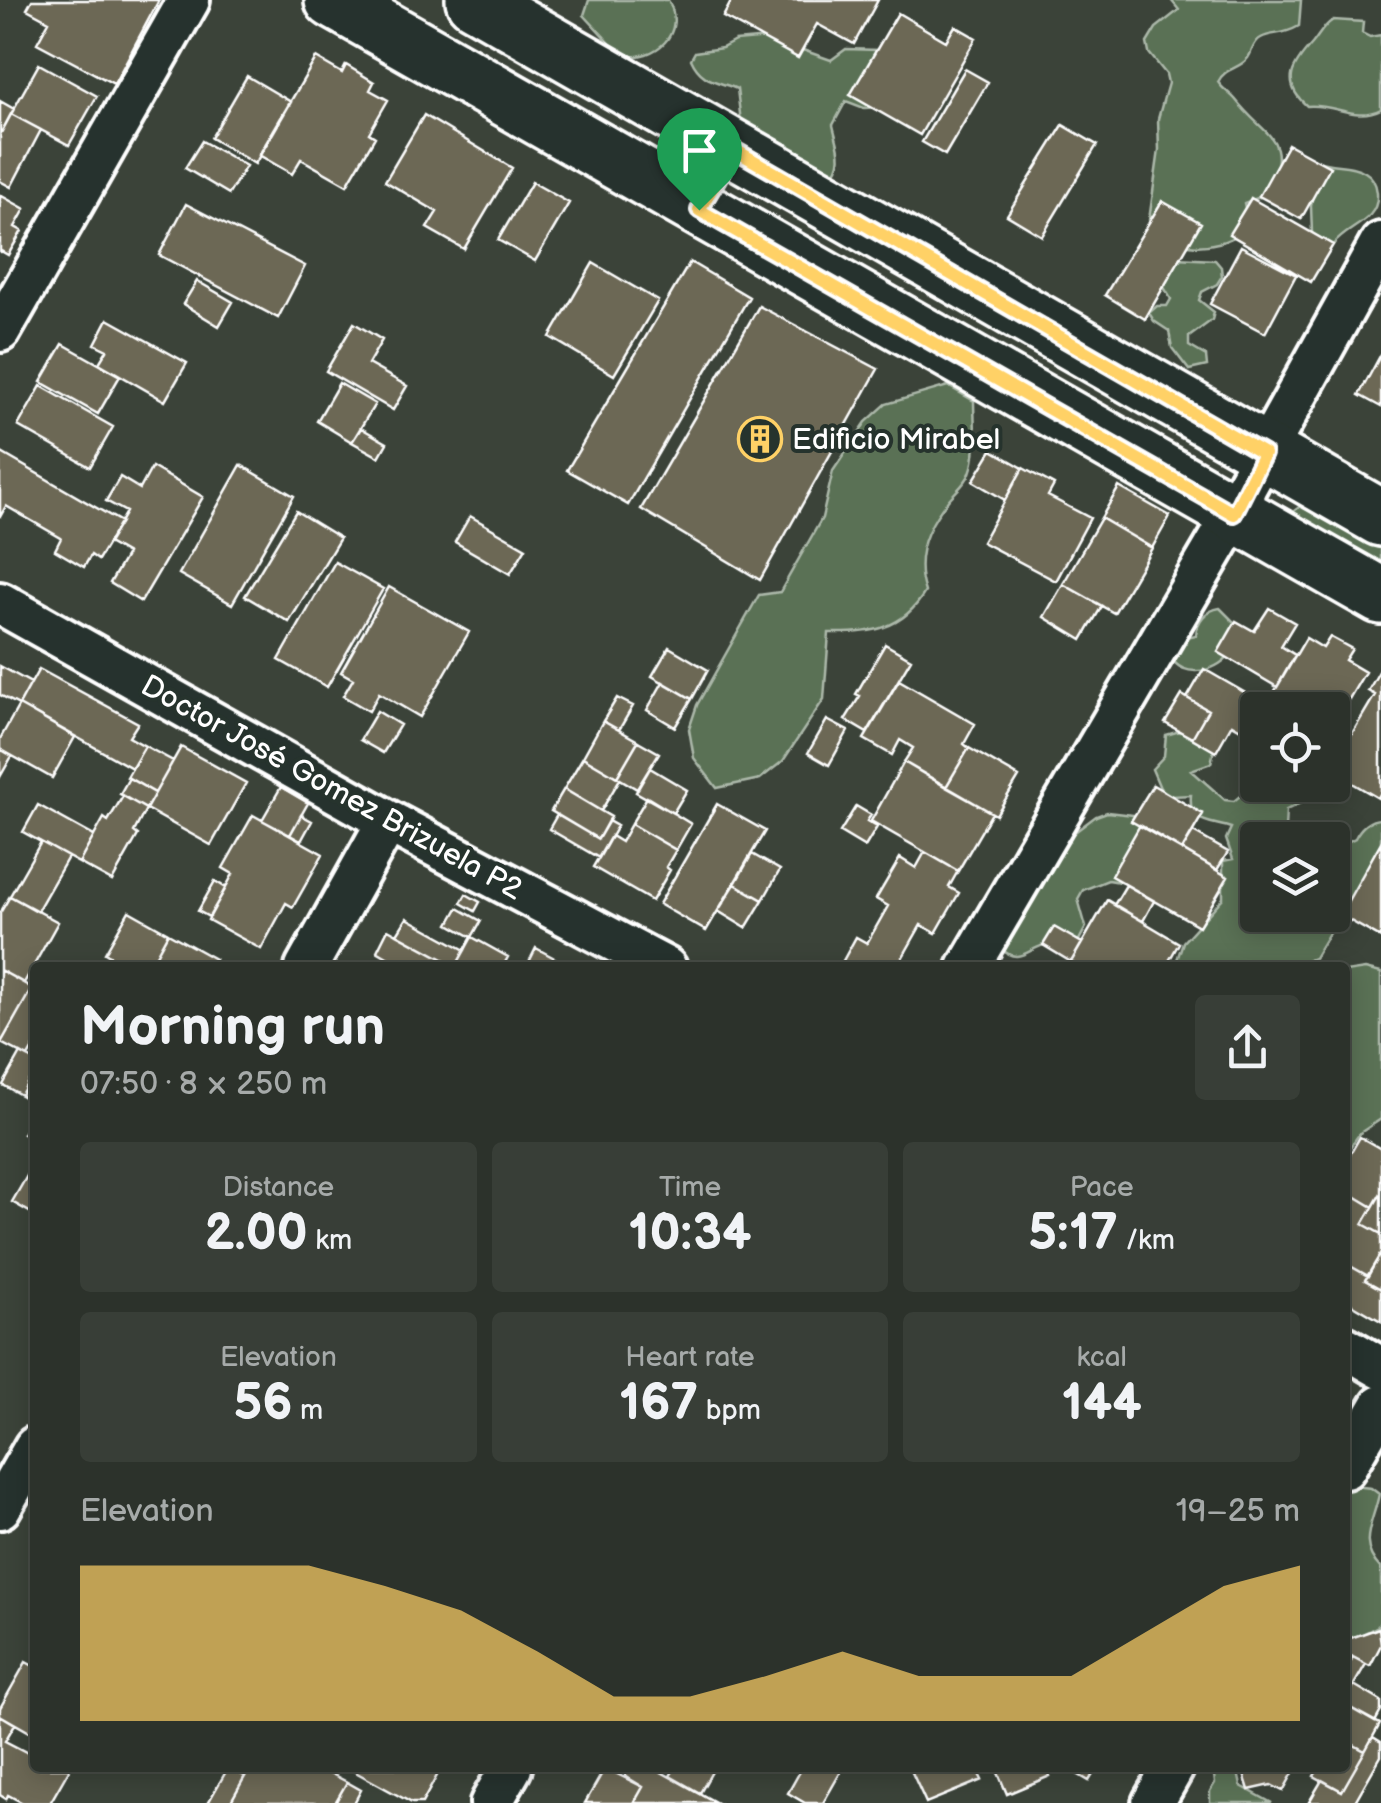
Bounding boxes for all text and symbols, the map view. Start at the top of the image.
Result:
pin [657,108,742,211]
icon: arrive [672,123,727,178]
building icon: Edificio Mirabel [737,416,783,462]
place label: Edificio Mirabel [792,422,1000,458]
street label: Doctor José Gomez Brizuela P2 [135,668,529,908]
map controls [1240,692,1350,932]
button: locate [1240,692,1350,802]
button: layers [1240,822,1350,932]
text: Morning run [80,994,385,1061]
button: share [1195,995,1300,1100]
text: 07:50 · 8 × 250 m [80,1065,327,1104]
text: Distance [222,1171,334,1204]
text: Time [659,1171,721,1204]
text: Pace [1070,1171,1134,1204]
text: 2.00 [204,1204,308,1264]
text: 10:34 [629,1204,751,1264]
text: 5:17 [1028,1204,1118,1264]
text: km [308,1224,352,1257]
text: /km [1118,1224,1175,1257]
text: Elevation [220,1341,337,1374]
text: Heart rate [625,1341,755,1374]
text: kcal [1077,1341,1127,1374]
text: 56 [233,1374,293,1434]
text: 167 [619,1374,698,1434]
text: 144 [1062,1374,1142,1434]
text: m [293,1394,323,1427]
text: bpm [698,1394,761,1427]
text: Elevation [80,1492,213,1531]
text: 19–25 m [1176,1492,1300,1531]

